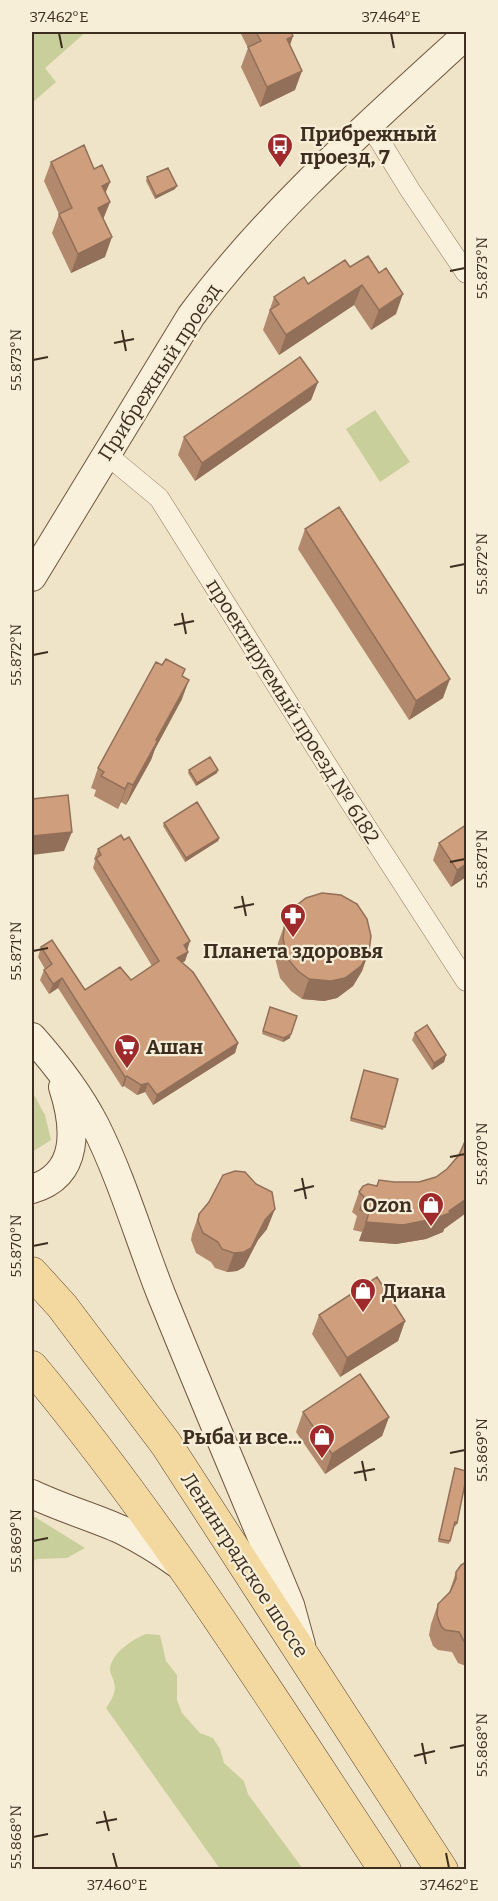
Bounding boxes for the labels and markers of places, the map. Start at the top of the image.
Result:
place label: Прибрежный проезд, 7 [300,122,437,169]
bus stop icon: Прибрежный проезд, 7 [265,131,295,169]
pharmacy icon: Планета здоровья [278,901,308,939]
place label: Планета здоровья [203,939,383,963]
supermarket icon: Ашан [112,1032,142,1070]
place label: Ашан [146,1035,203,1059]
shop icon: Ozon [416,1190,446,1228]
place label: Ozon [363,1193,412,1217]
shop icon: Диана [348,1276,378,1314]
place label: Диана [382,1279,446,1303]
shop icon: Рыба и все... [307,1422,337,1460]
place label: Рыба и все... [183,1425,302,1449]

